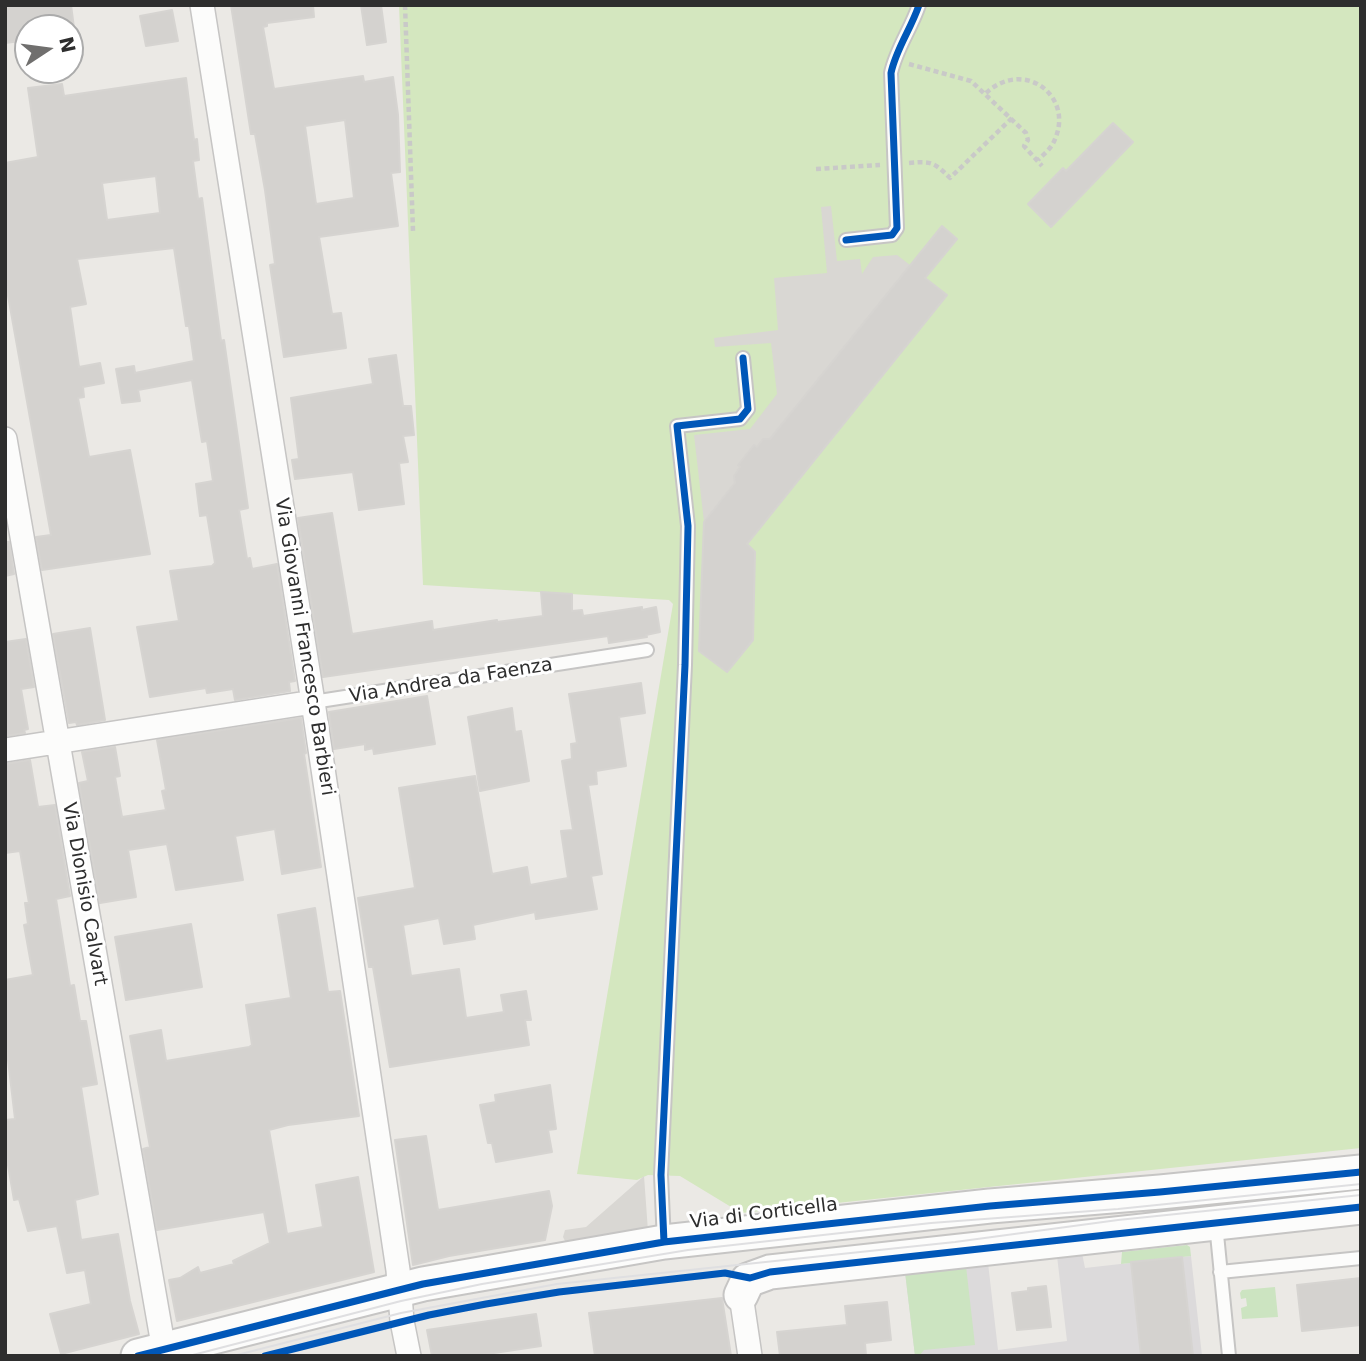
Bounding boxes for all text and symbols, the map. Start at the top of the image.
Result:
north arrow [14,14,84,84]
text: N [55,35,80,55]
street label: Via Giovanni Francesco Barbieri [269,496,339,798]
street label: Via Andrea da Faenza [348,654,554,708]
street label: Via Dionisio Calvart [57,801,111,987]
street label: Via di Corticella [689,1194,839,1234]

